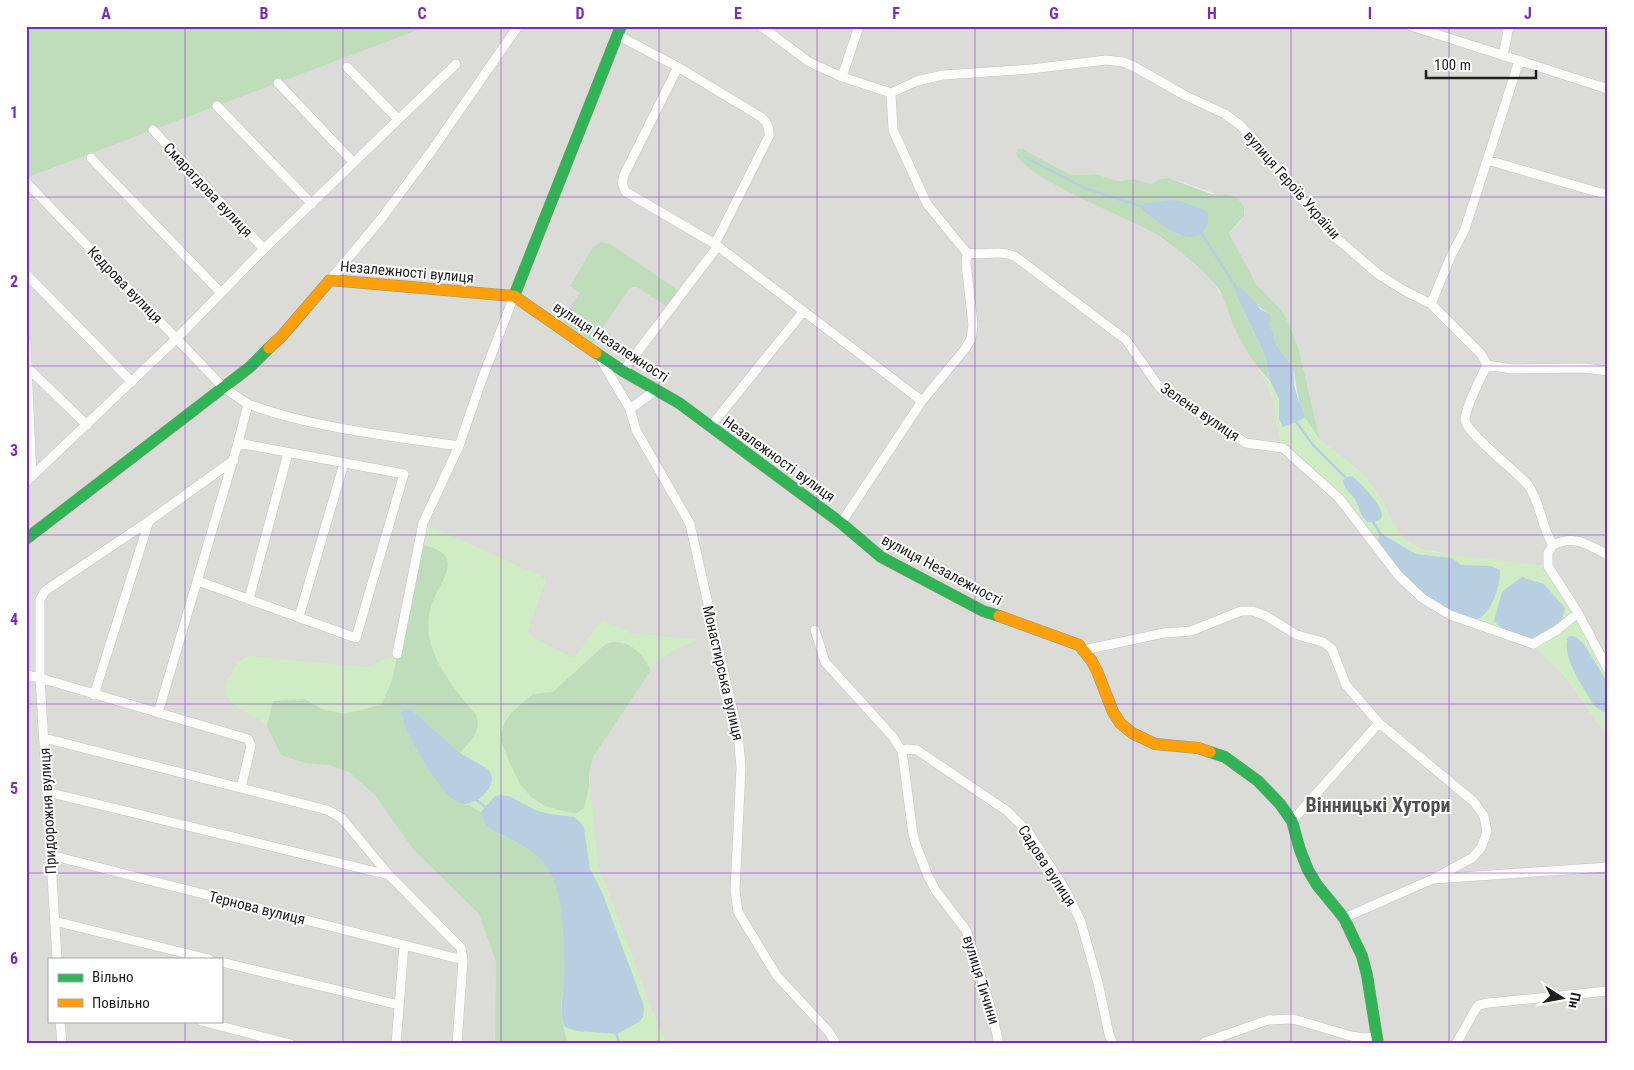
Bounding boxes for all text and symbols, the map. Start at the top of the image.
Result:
text: A [101,4,111,23]
text: B [260,4,269,23]
text: C [417,4,427,23]
text: D [575,4,585,23]
text: E [734,4,742,23]
text: F [892,4,900,23]
text: G [1049,4,1059,23]
text: H [1207,4,1217,23]
text: I [1368,4,1372,23]
text: J [1524,4,1532,23]
scale bar [1426,48,1536,80]
text: 100 m [1434,56,1471,74]
text: 1 [10,103,18,122]
street label: вулиця Героїв України [1240,127,1344,243]
street label: Смарагдова вулиця [160,139,256,241]
street label: Кедрова вулиця [84,243,166,327]
street label: Незалежності вулиця [339,257,475,287]
text: 2 [10,272,18,291]
street label: вулиця Незалежності [550,298,672,386]
street label: Зелена вулиця [1157,379,1243,445]
street label: Незалежності вулиця [719,412,839,506]
text: 3 [10,441,18,460]
street label: вулиця Незалежності [879,531,1005,609]
street label: Монастирська вулиця [699,604,747,742]
text: 4 [10,610,18,629]
street label: Придорожня вулиця [36,747,60,875]
text: 5 [10,779,18,798]
district label: Вінницькі Хутори [1306,793,1450,817]
street label: Садова вулиця [1014,822,1080,910]
street label: Тернова вулиця [207,887,307,929]
street label: вулиця Тичини [959,933,1003,1027]
text: 6 [10,949,18,968]
legend [48,958,222,1022]
text: Вільно [92,968,134,986]
north arrow [1536,972,1586,1022]
text: Пн [1565,991,1584,1010]
text: Повільно [92,994,150,1012]

